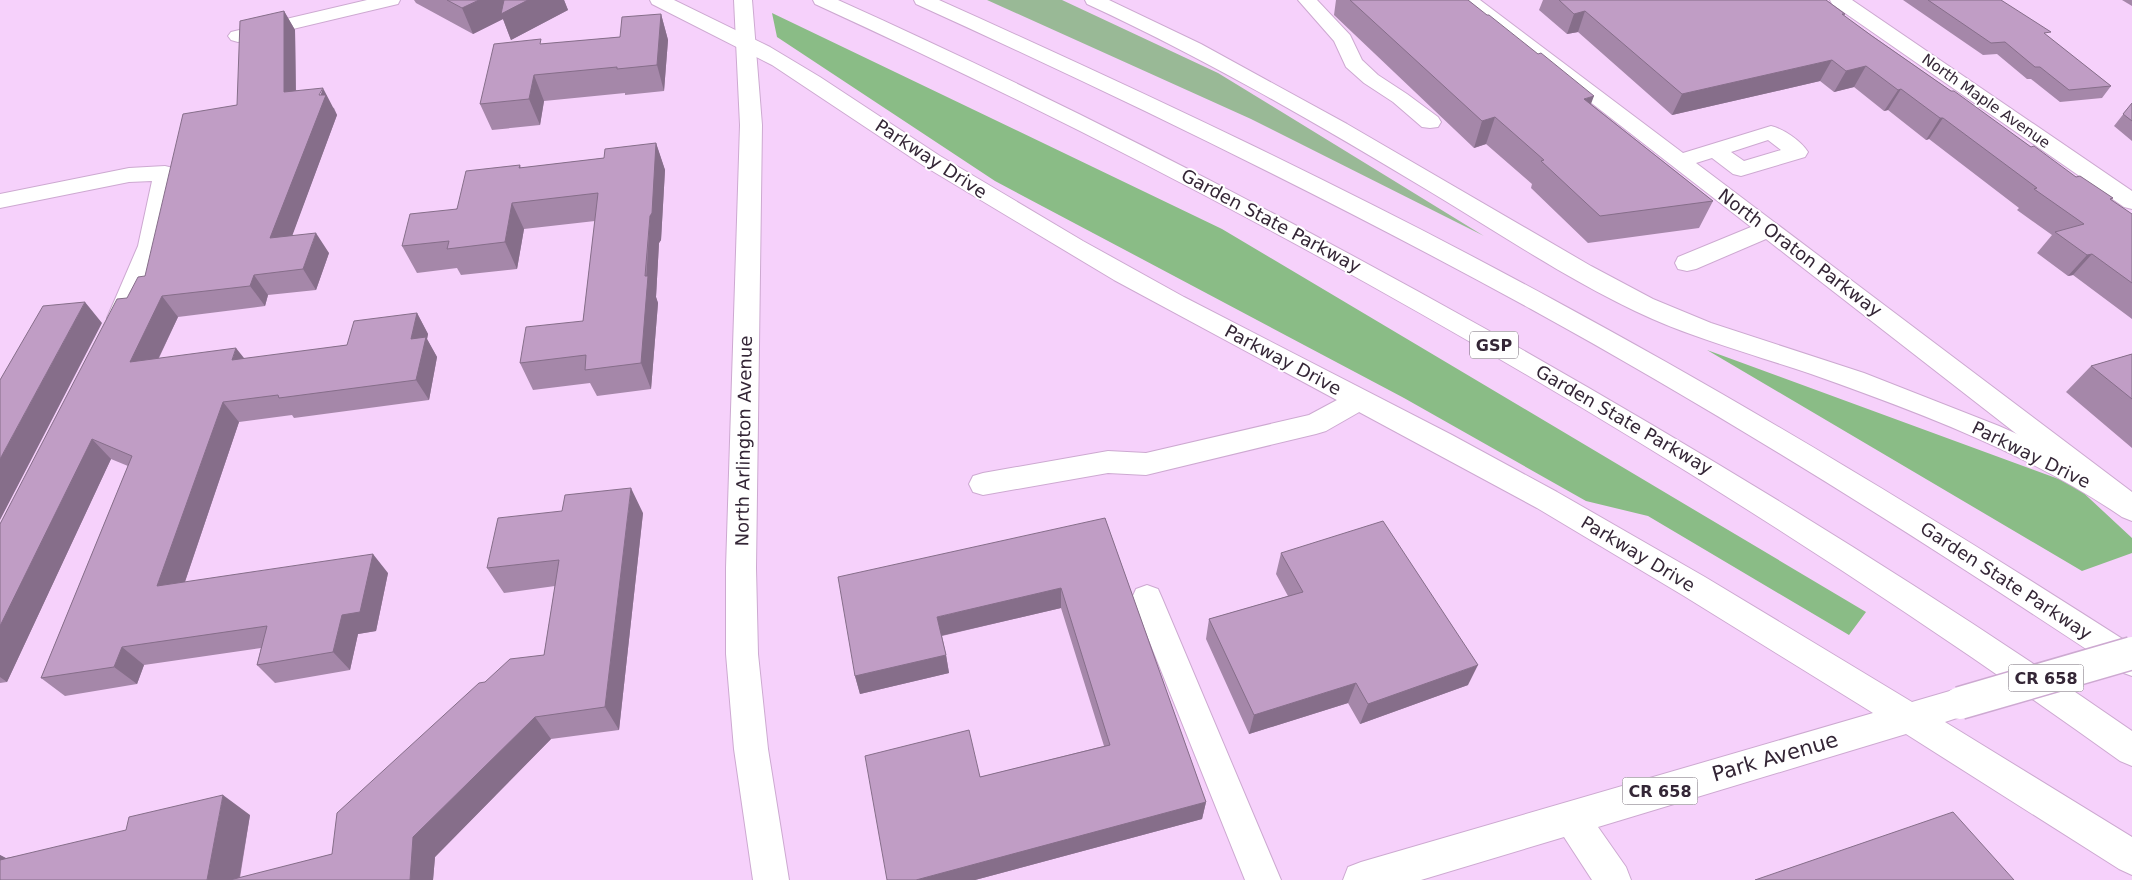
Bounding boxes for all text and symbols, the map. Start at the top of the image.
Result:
street label: North Maple Avenue [1918,50,2054,152]
street label: Parkway Drive [871,115,991,203]
street label: Garden State Parkway [1178,164,1365,277]
street label: North Oraton Parkway [1714,184,1886,321]
street label: Parkway Drive [1221,320,1345,399]
road number: GSP [1470,332,1518,358]
street label: North Arlington Avenue [731,335,756,547]
street label: Garden State Parkway [1532,360,1717,479]
street label: Parkway Drive [1969,417,2094,492]
street label: Parkway Drive [1578,511,1699,596]
street label: Garden State Parkway [1917,517,2096,644]
road number: CR 658 [2008,664,2084,691]
street label: Park Avenue [1709,728,1841,786]
road number: CR 658 [1622,778,1698,804]

